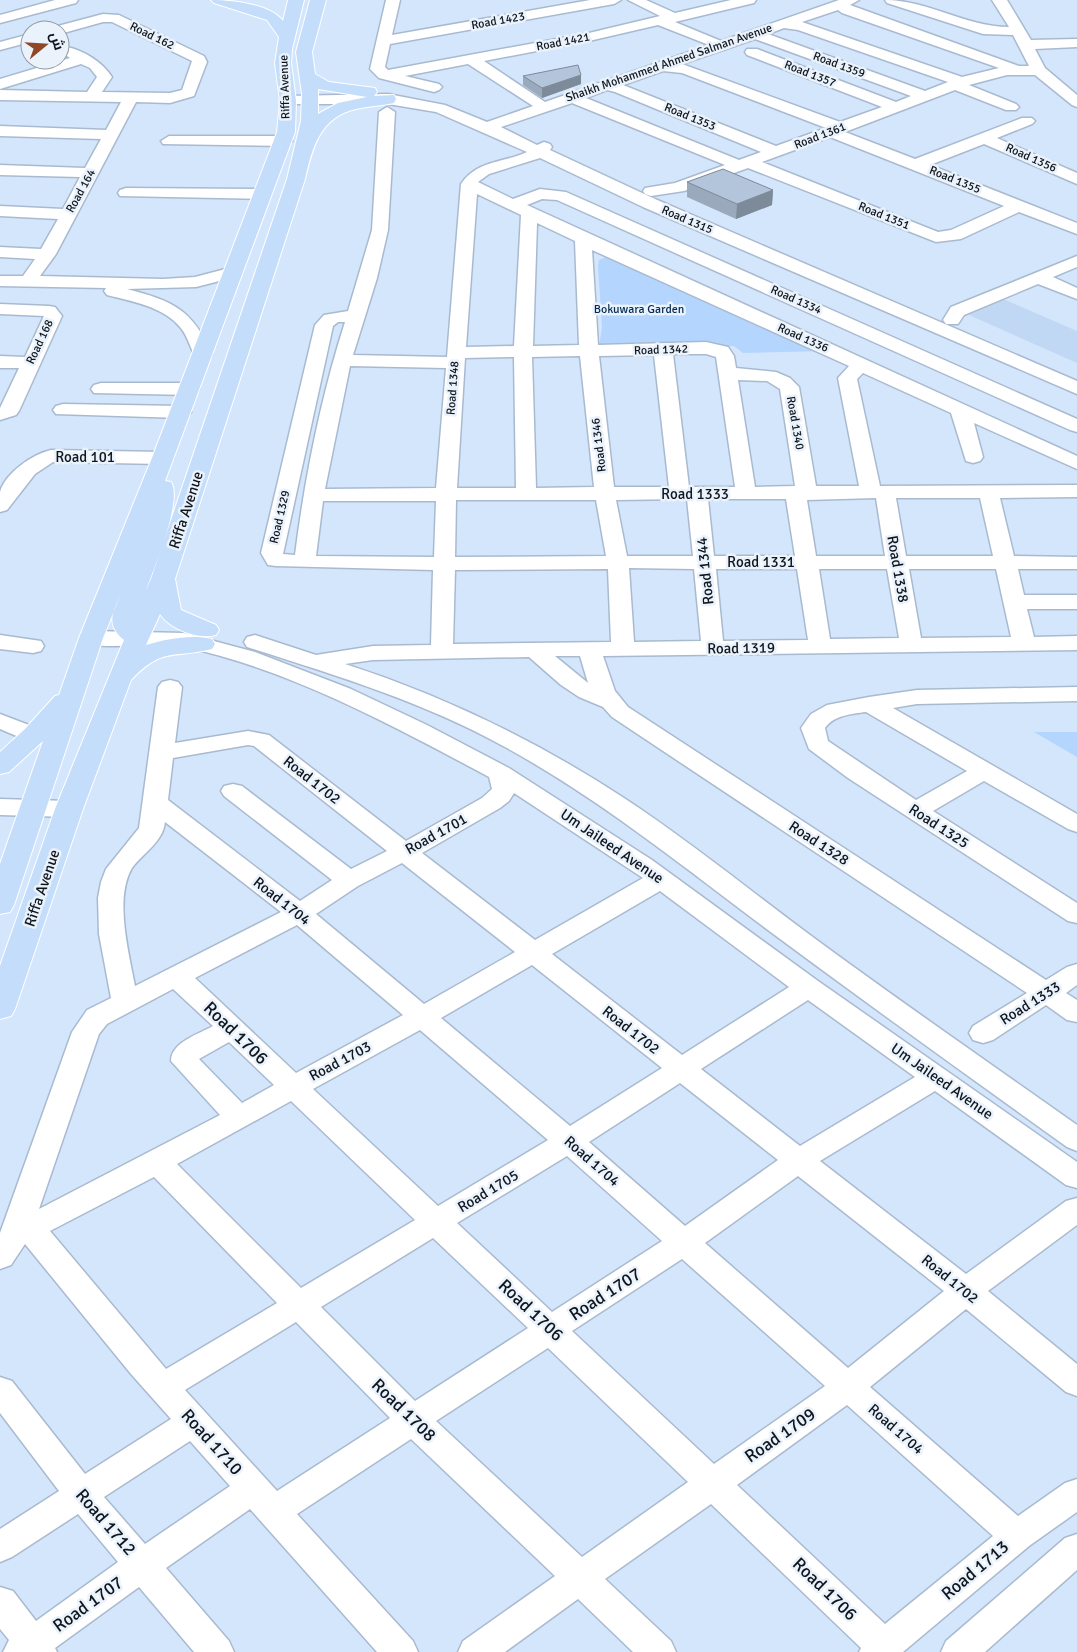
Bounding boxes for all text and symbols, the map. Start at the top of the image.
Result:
street label: Road 1423 [470,9,526,33]
street label: Road 162 [127,19,177,53]
north arrow [20,20,70,70]
street label: Shaikh Mohammed Ahmed Salman Avenue [564,20,774,106]
street label: Road 1421 [535,29,591,55]
text: ش [46,30,68,52]
street label: Road 1359 [811,49,867,81]
street label: Riffa Avenue [276,55,294,119]
street label: Road 1357 [782,57,838,91]
street label: Road 1353 [662,100,718,134]
street label: Road 1361 [792,119,848,153]
street label: Road 1356 [1003,140,1059,176]
street label: Road 1355 [927,163,983,197]
street label: Road 164 [63,166,99,216]
street label: Road 1351 [856,199,912,233]
street label: Road 1315 [659,202,715,238]
street label: Road 1334 [768,282,824,318]
park label: Bokuwara Garden [594,302,684,317]
street label: Road 168 [23,317,57,367]
street label: Road 1336 [775,320,831,356]
street label: Road 1342 [634,342,688,358]
street label: Road 1348 [444,360,462,416]
street label: Road 1340 [783,395,807,451]
street label: Road 1346 [588,417,610,473]
street label: Road 101 [55,448,115,466]
street label: Riffa Avenue [165,469,207,551]
street label: Road 1333 [661,485,729,503]
street label: Road 1329 [267,489,293,545]
street label: Road 1338 [883,534,913,604]
street label: Road 1344 [693,536,717,606]
street label: Road 1331 [727,553,795,571]
street label: Road 1319 [707,638,775,658]
street label: Road 1702 [280,752,344,808]
street label: Road 1325 [906,800,972,852]
street label: Um Jaileed Avenue [557,805,667,887]
street label: Road 1701 [402,810,470,858]
street label: Road 1328 [786,817,852,869]
street label: Riffa Avenue [20,847,64,929]
street label: Road 1704 [250,873,314,929]
street label: Road 1333 [996,977,1064,1029]
street label: Road 1706 [199,997,273,1069]
street label: Road 1702 [599,1002,663,1058]
street label: Road 1703 [306,1037,374,1085]
street label: Um Jaileed Avenue [887,1039,997,1123]
street label: Road 1704 [561,1132,623,1190]
street label: Road 1705 [454,1166,522,1216]
street label: Road 1702 [918,1251,982,1307]
street label: Road 1707 [565,1263,645,1325]
street label: Road 1706 [494,1274,568,1346]
street label: Road 1708 [367,1374,441,1446]
street label: Road 1704 [865,1400,927,1458]
street label: Road 1709 [740,1403,820,1467]
street label: Road 1710 [177,1404,247,1480]
street label: Road 1712 [71,1484,141,1560]
street label: Road 1713 [937,1535,1013,1605]
street label: Road 1706 [788,1553,862,1625]
street label: Road 1707 [49,1571,127,1637]

